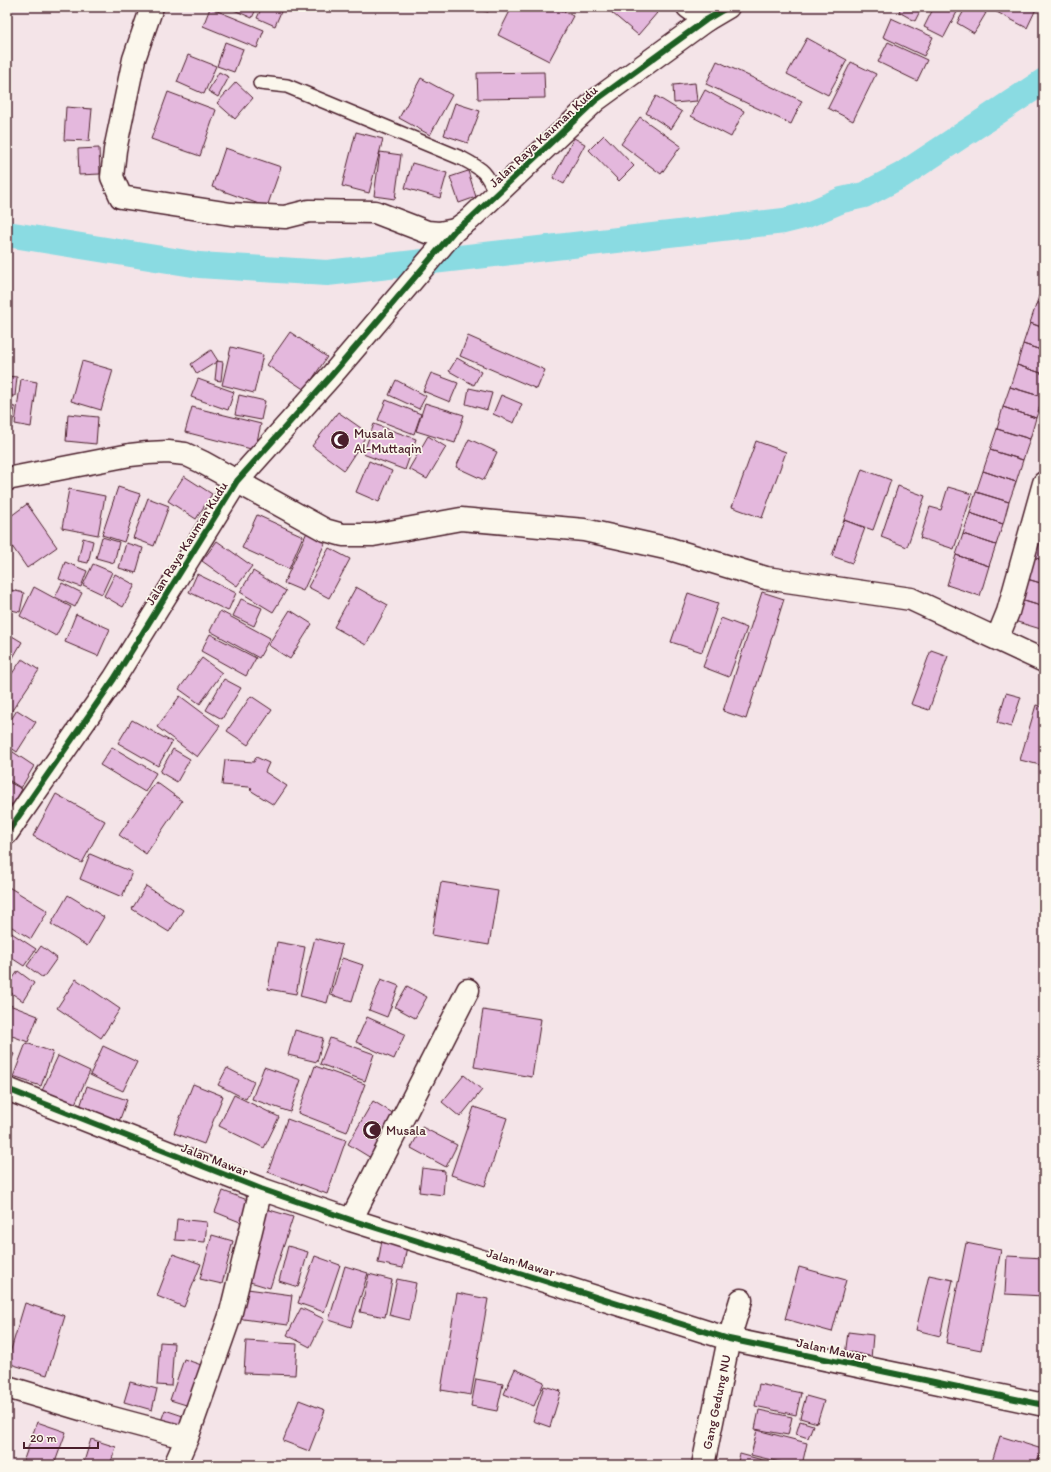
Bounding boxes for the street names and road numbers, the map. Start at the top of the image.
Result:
street label: Jalan Raya Kauman Kudu [486,82,601,190]
street label: Jalan Raya Kauman Kudu [142,479,231,608]
street label: Jalan Mawar [179,1140,251,1179]
street label: Jalan Mawar [485,1245,558,1280]
street label: Jalan Mawar [796,1335,869,1364]
street label: Gang Gedung NU [699,1353,734,1451]

